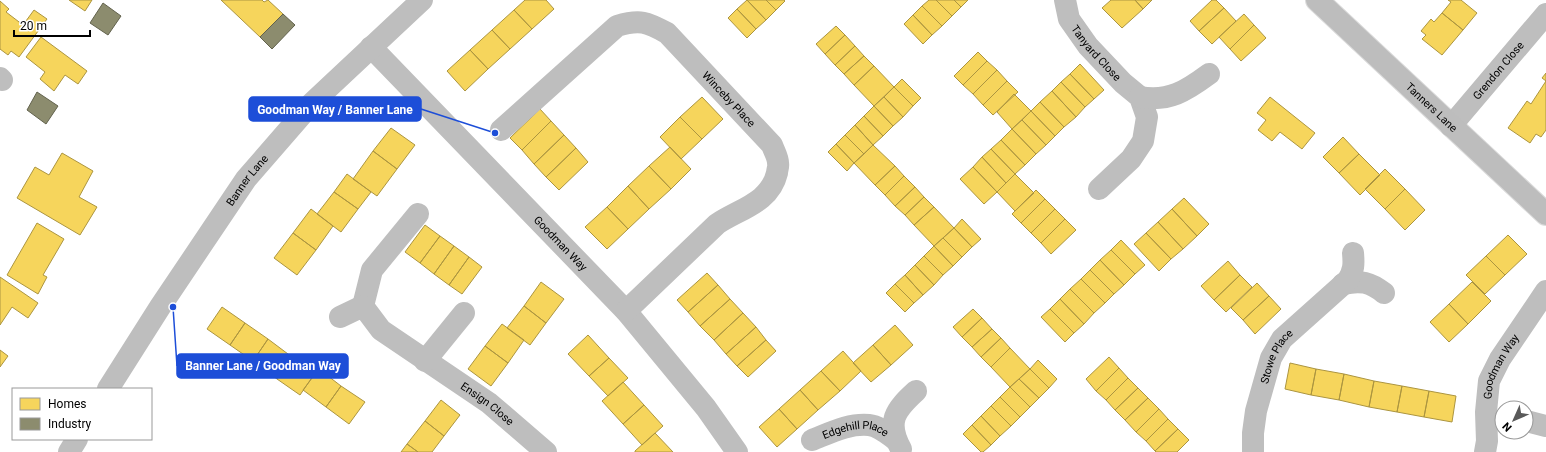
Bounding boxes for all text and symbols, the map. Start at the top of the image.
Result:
scale bar [14,12,90,38]
text: 20 m [20,19,47,33]
street label: Tanyard Close [1068,23,1124,84]
street label: Grendon Close [1470,39,1527,102]
street label: Winceby Place [699,69,758,130]
street label: Tanners Lane [1403,80,1460,135]
callout: Goodman Way / Banner Lane [249,97,421,121]
text: Goodman Way / Banner Lane [257,103,413,117]
street label: Banner Lane [224,152,271,209]
street label: Goodman Way [531,213,590,274]
street label: Stowe Place [1258,326,1296,385]
street label: Goodman Way [1481,331,1522,400]
callout: Banner Lane / Goodman Way [177,354,348,378]
text: Banner Lane / Goodman Way [185,359,342,373]
street label: Ensign Close [458,380,516,429]
legend [12,388,152,440]
text: Homes [48,397,86,411]
north arrow [1494,400,1534,440]
text: Industry [48,417,92,431]
street label: Edgehill Place [820,419,891,442]
text: N [1500,419,1515,434]

